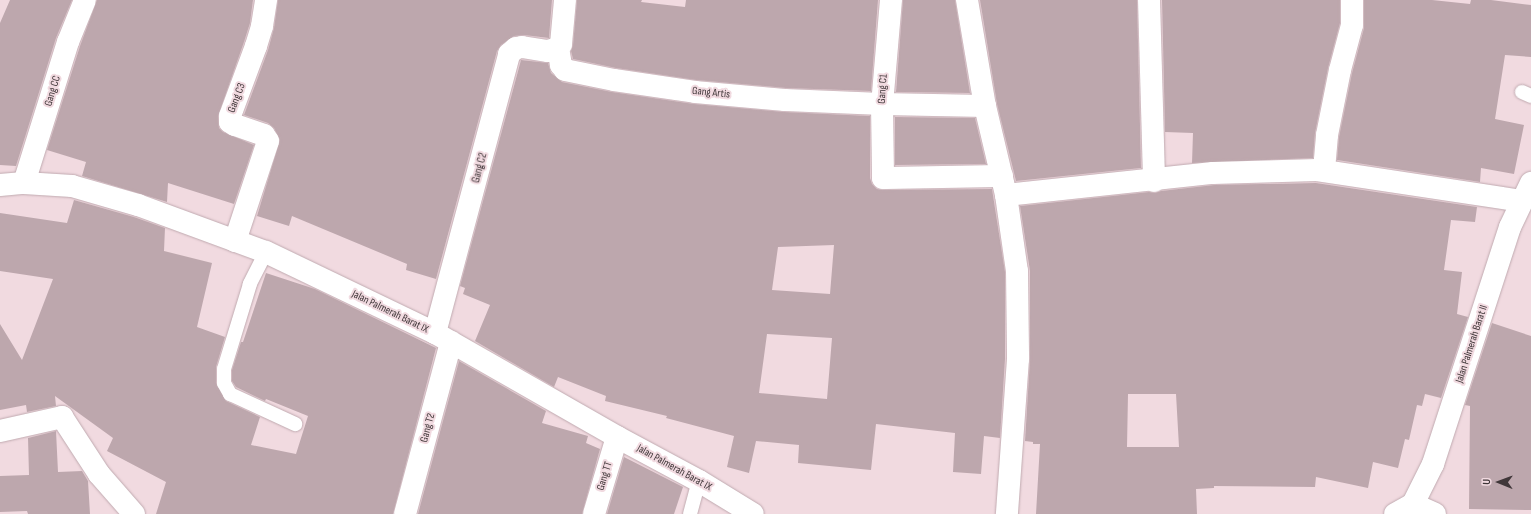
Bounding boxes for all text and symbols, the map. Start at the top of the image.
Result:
street label: Gang CC [42,74,64,108]
street label: Gang C1 [875,74,891,104]
street label: Gang C3 [225,81,249,115]
street label: Gang Artis [691,84,731,102]
street label: Gang C2 [470,152,490,184]
street label: Jalan Palmerah Barat IX [350,288,430,336]
street label: Jalan Palmerah Barat II [1453,303,1491,385]
street label: Gang T2 [418,412,438,444]
street label: Jalan Palmerah Barat IX [634,442,714,494]
street label: Gang TT [594,460,616,492]
north arrow [1479,462,1519,502]
text: U [1480,479,1493,485]

